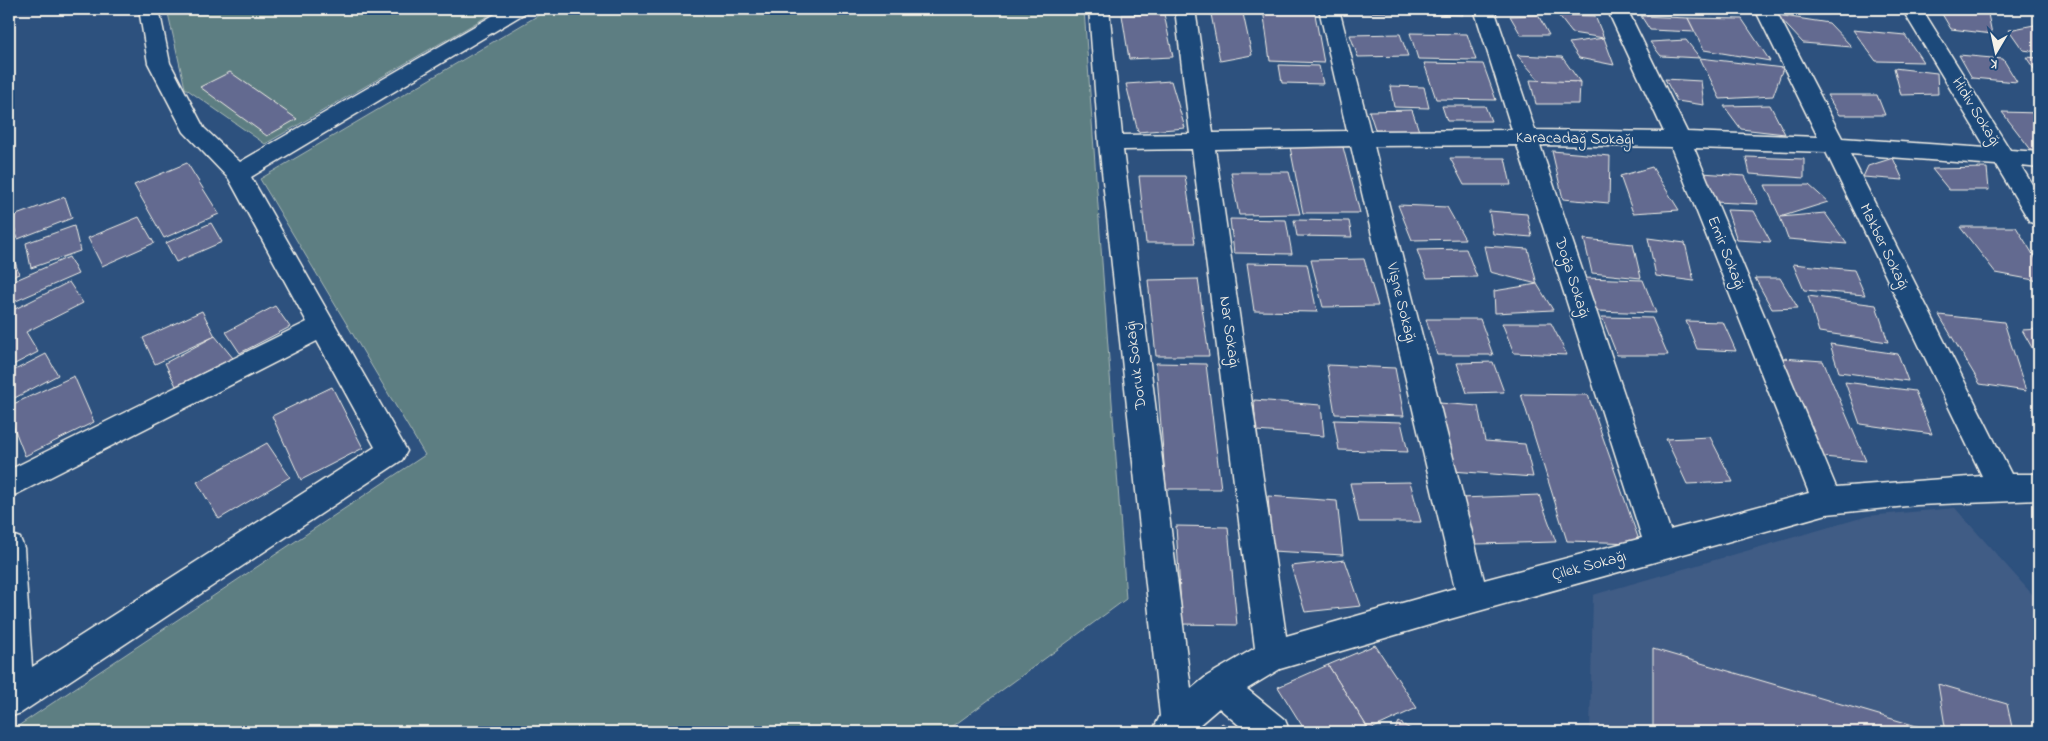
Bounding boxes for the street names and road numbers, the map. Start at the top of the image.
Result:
street label: Hidiv Sokağı [1945,73,2007,152]
street label: Karacadağ Sokağı [1516,126,1635,152]
street label: Makber Sokağı [1853,200,1915,295]
street label: Emir Sokağı [1700,212,1752,294]
street label: Doğa Sokağı [1547,234,1596,322]
street label: Vişne Sokağı [1379,259,1423,346]
street label: Nar Sokağı [1212,295,1246,370]
street label: Doruk Sokağı [1119,319,1153,412]
street label: Çilek Sokağı [1549,544,1629,587]

